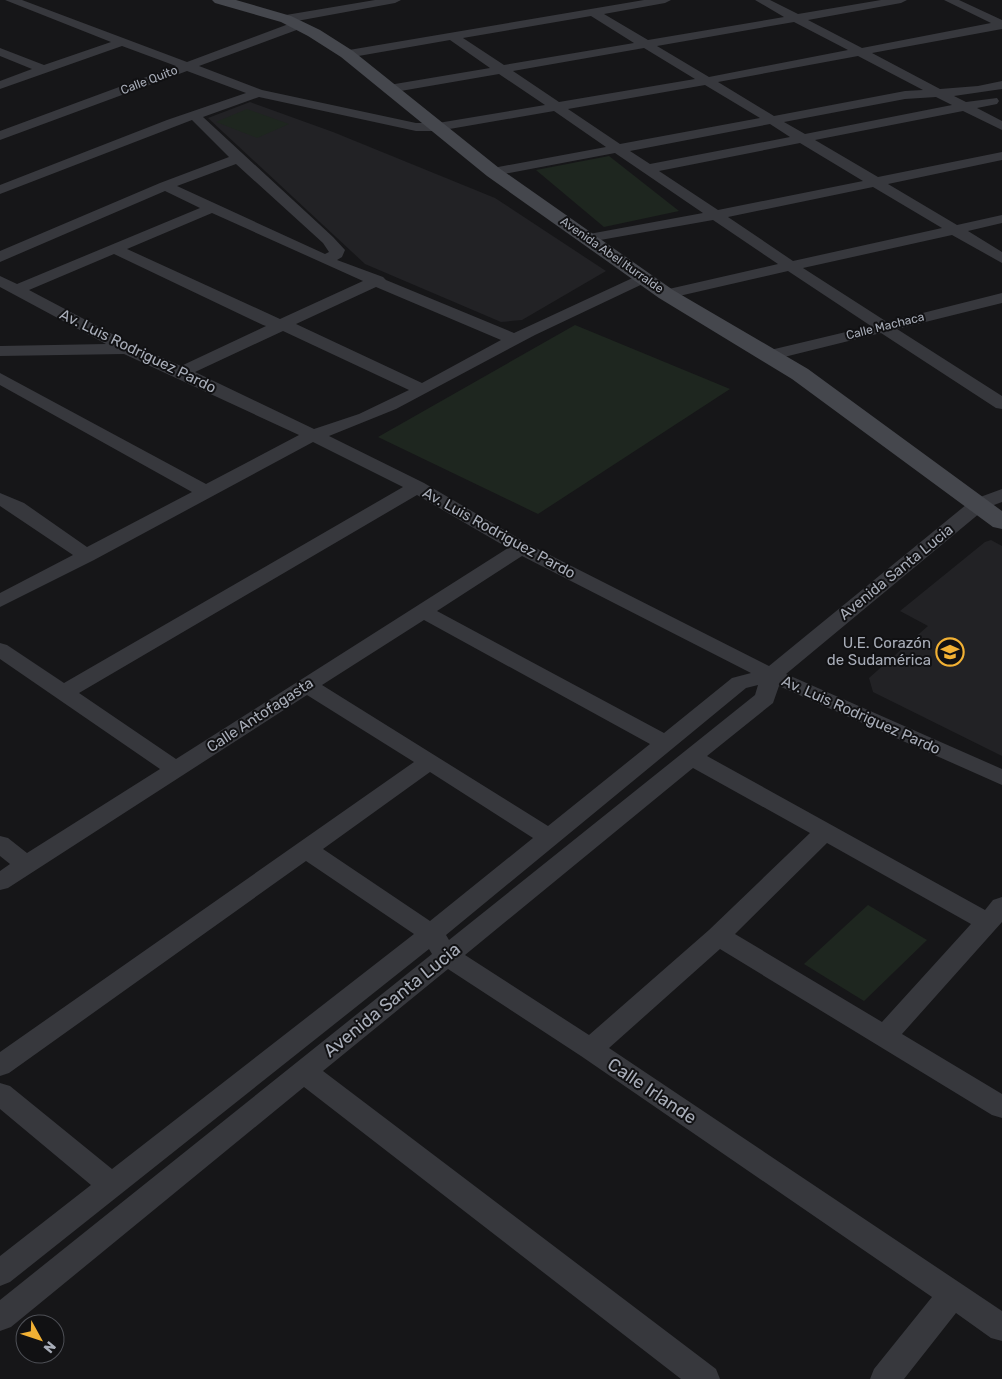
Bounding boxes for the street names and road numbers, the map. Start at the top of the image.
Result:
street label: Calle Quito [119,63,180,97]
street label: Avenida Abel Iturralde [558,214,667,296]
street label: Av. Luis Rodriguez Pardo [57,305,219,397]
street label: Calle Machaca [844,310,926,342]
street label: Av. Luis Rodriguez Pardo [419,483,579,583]
street label: Avenida Santa Lucia [835,520,957,624]
street label: Av. Luis Rodriguez Pardo [779,672,943,758]
street label: Calle Antofagasta [203,674,317,756]
street label: Avenida Santa Lucia [319,938,465,1062]
street label: Calle Irlande [603,1053,701,1129]

